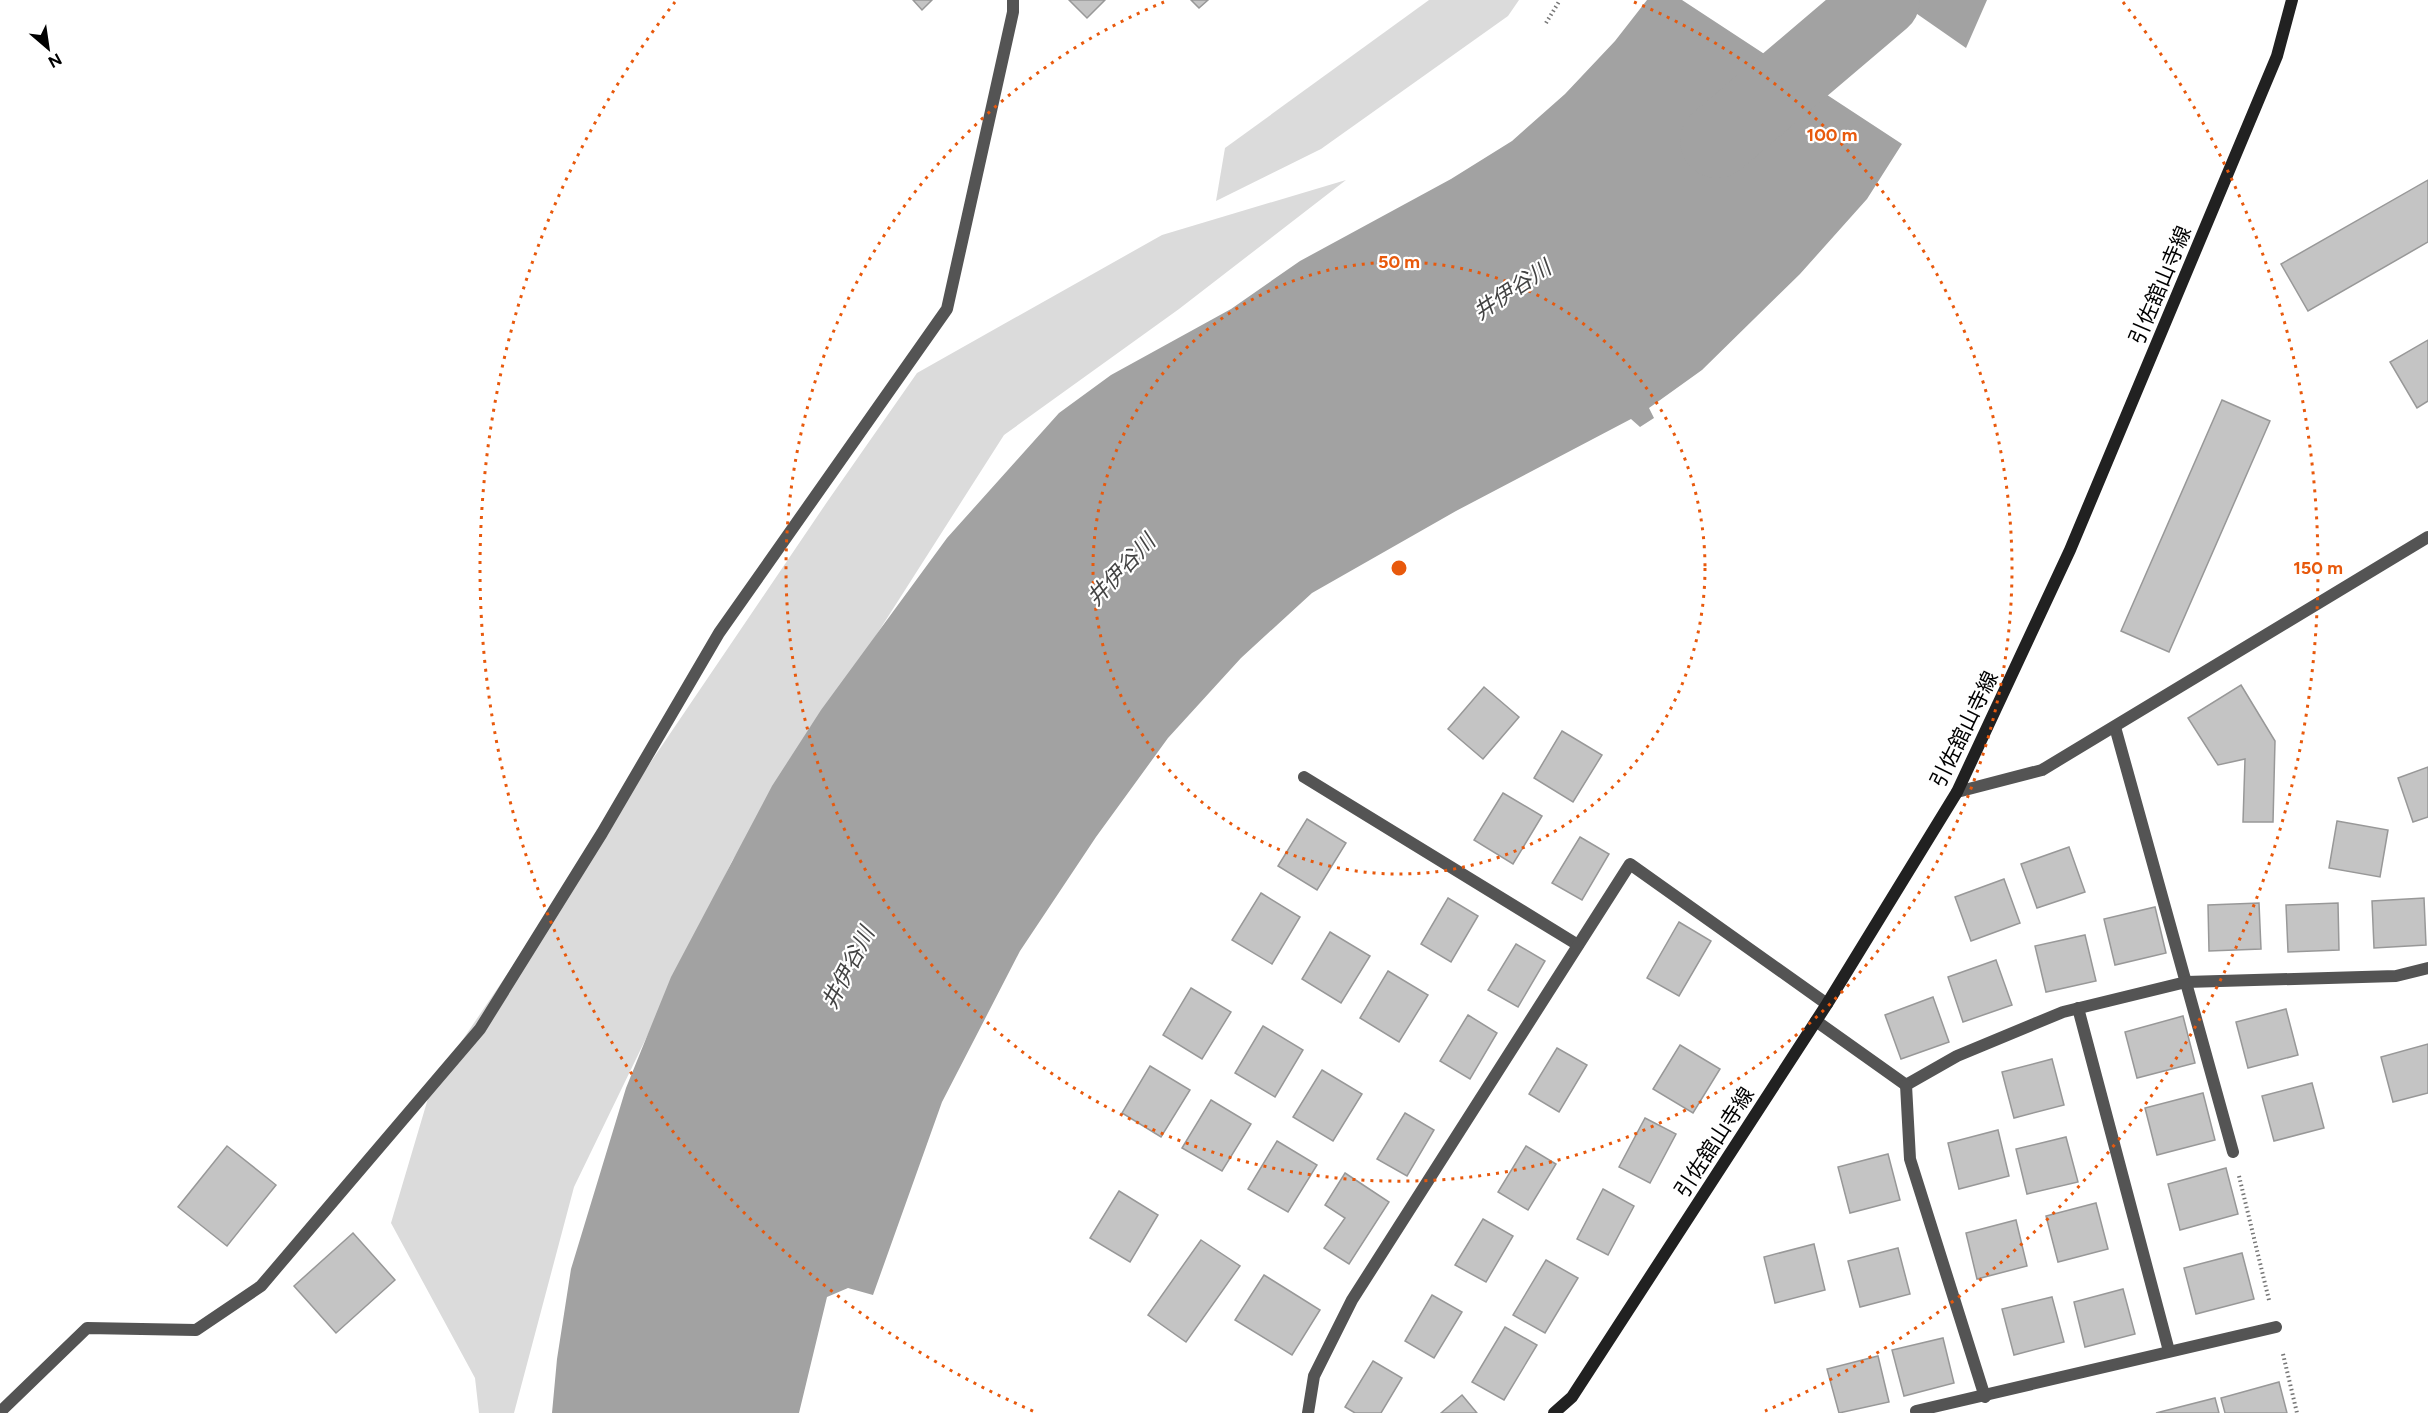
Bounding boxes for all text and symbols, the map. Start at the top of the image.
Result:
north arrow [18,18,78,78]
text: N [45,49,65,72]
text: 100 m [1807,124,1857,146]
street label: 引佐舘山寺線 [2124,222,2196,348]
text: 50 m [1378,251,1420,273]
water label: 井伊谷川 [1468,253,1558,326]
water label: 井伊谷川 [1081,527,1162,611]
text: 150 m [2293,557,2343,579]
centre of rings [1389,558,1409,578]
street label: 引佐舘山寺線 [1925,667,2003,791]
water label: 井伊谷川 [816,921,881,1013]
street label: 引佐舘山寺線 [1669,1082,1759,1202]

